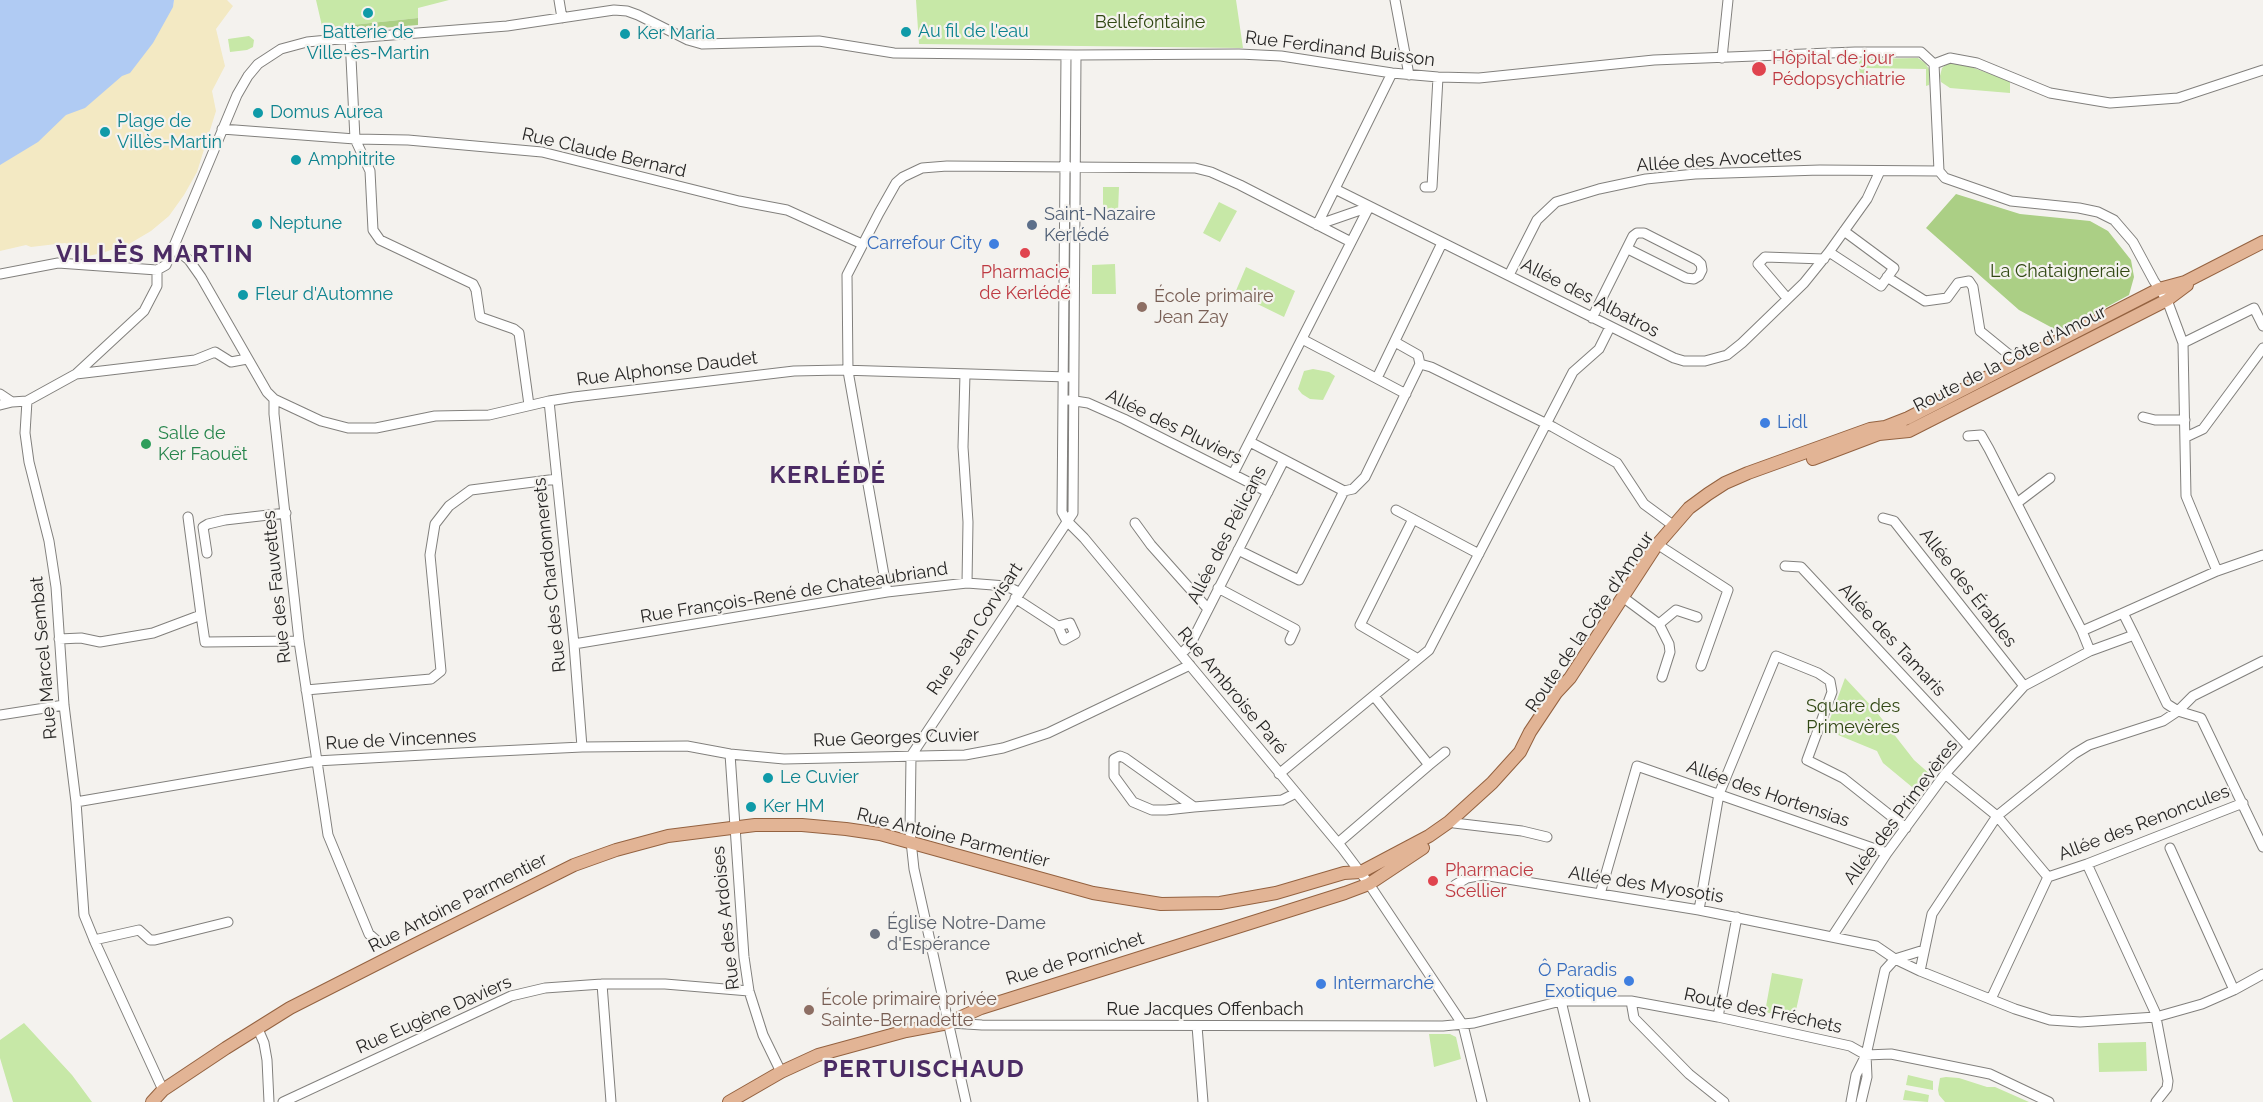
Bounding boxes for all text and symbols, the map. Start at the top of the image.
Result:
marker: Batterie de Ville-ès-Martin [361,6,375,20]
park label: Bellefontaine [1095,12,1205,34]
place label: Au fil de l'eau [918,21,1029,43]
place label: Batterie de Ville-ès-Martin [306,22,430,64]
place label: Ker Maria [637,23,715,45]
marker: Au fil de l'eau [899,25,913,39]
marker: Ker Maria [618,27,632,41]
street label: Rue Ferdinand Buisson [1244,27,1436,71]
place label: Hôpital de jour Pédopsychiatrie [1772,48,1905,90]
marker: Hôpital de jour Pédopsychiatrie [1750,60,1768,78]
place label: Domus Aurea [270,102,383,124]
marker: Domus Aurea [251,106,265,120]
place label: Plage de Villès-Martin [117,111,222,154]
street label: Rue Claude Bernard [520,124,688,182]
marker: Plage de Villès-Martin [98,125,112,139]
street label: Allée des Avocettes [1636,143,1802,177]
place label: Amphitrite [308,149,395,171]
marker: Amphitrite [289,153,303,167]
place label: Saint-Nazaire Kerlédé [1044,204,1155,246]
place label: Neptune [269,213,342,235]
marker: Neptune [250,217,264,231]
marker: Saint-Nazaire Kerlédé [1025,218,1039,232]
place label: Carrefour City [867,233,982,255]
marker: Carrefour City [987,237,1001,251]
district label: VILLÈS MARTIN [56,241,254,269]
marker: Pharmacie de Kerlédé [1018,246,1032,260]
street label: Allée des Albatros [1517,254,1663,342]
park label: La Chataigneraie [1990,261,2130,283]
place label: Pharmacie de Kerlédé [979,262,1071,304]
place label: Fleur d'Automne [255,284,393,306]
place label: École primaire Jean Zay [1154,286,1273,328]
marker: Fleur d'Automne [236,288,250,302]
marker: École primaire Jean Zay [1135,300,1149,314]
street label: Route de la Côte d'Amour [1910,301,2110,417]
street label: Rue Alphonse Daudet [575,347,759,391]
street label: Allée des Pluviers [1102,385,1246,469]
place label: Lidl [1777,412,1808,434]
marker: Lidl [1758,416,1772,430]
place label: Salle de Ker Faouët [158,423,248,466]
marker: Salle de Ker Faouët [139,437,153,451]
district label: KERLÉDÉ [770,462,886,490]
street label: Allée des Pélicans [1183,462,1271,608]
street label: Rue des Chardonnerets [529,476,571,674]
street label: Rue des Fauvettes [258,510,296,664]
street label: Allée des Érables [1915,524,2021,652]
street label: Route de la Côte d'Amour [1521,527,1659,717]
street label: Rue François-René de Chateaubriand [639,558,949,628]
street label: Rue Jean Corvisart [923,559,1027,699]
street label: Rue Marcel Sembat [26,575,62,741]
street label: Allée des Tamaris [1834,579,1950,701]
street label: Rue Ambroise Paré [1173,623,1291,759]
park label: Square des Primevères [1806,696,1900,738]
street label: Rue Georges Cuvier [813,724,979,752]
street label: Rue de Vincennes [325,725,477,755]
street label: Allée des Primevères [1839,735,1963,889]
street label: Allée des Hortensias [1684,756,1852,832]
place label: Le Cuvier [780,767,859,789]
marker: Le Cuvier [761,771,775,785]
street label: Allée des Renoncules [2056,780,2232,866]
place label: Ker HM [763,796,825,818]
marker: Ker HM [744,800,758,814]
street label: Rue Antoine Parmentier [854,804,1052,872]
street label: Rue des Ardoises [708,845,744,991]
street label: Rue Antoine Parmentier [365,848,551,958]
place label: Pharmacie Scellier [1445,860,1534,902]
street label: Allée des Myosotis [1567,862,1725,908]
marker: Pharmacie Scellier [1426,874,1440,888]
place label: Église Notre-Dame d'Espérance [887,913,1046,956]
marker: Église Notre-Dame d'Espérance [868,927,882,941]
street label: Rue de Pornichet [1003,928,1147,990]
place label: Ô Paradis Exotique [1538,960,1617,1002]
street label: Rue Eugène Daviers [353,971,515,1059]
place label: Intermarché [1333,973,1434,995]
marker: Ô Paradis Exotique [1622,974,1636,988]
marker: Intermarché [1314,977,1328,991]
street label: Route des Fréchets [1682,984,1844,1038]
place label: École primaire privée Sainte-Bernadette [821,989,997,1032]
street label: Rue Jacques Offenbach [1106,999,1304,1021]
marker: École primaire privée Sainte-Bernadette [802,1003,816,1017]
district label: PERTUISCHAUD [823,1056,1025,1084]

